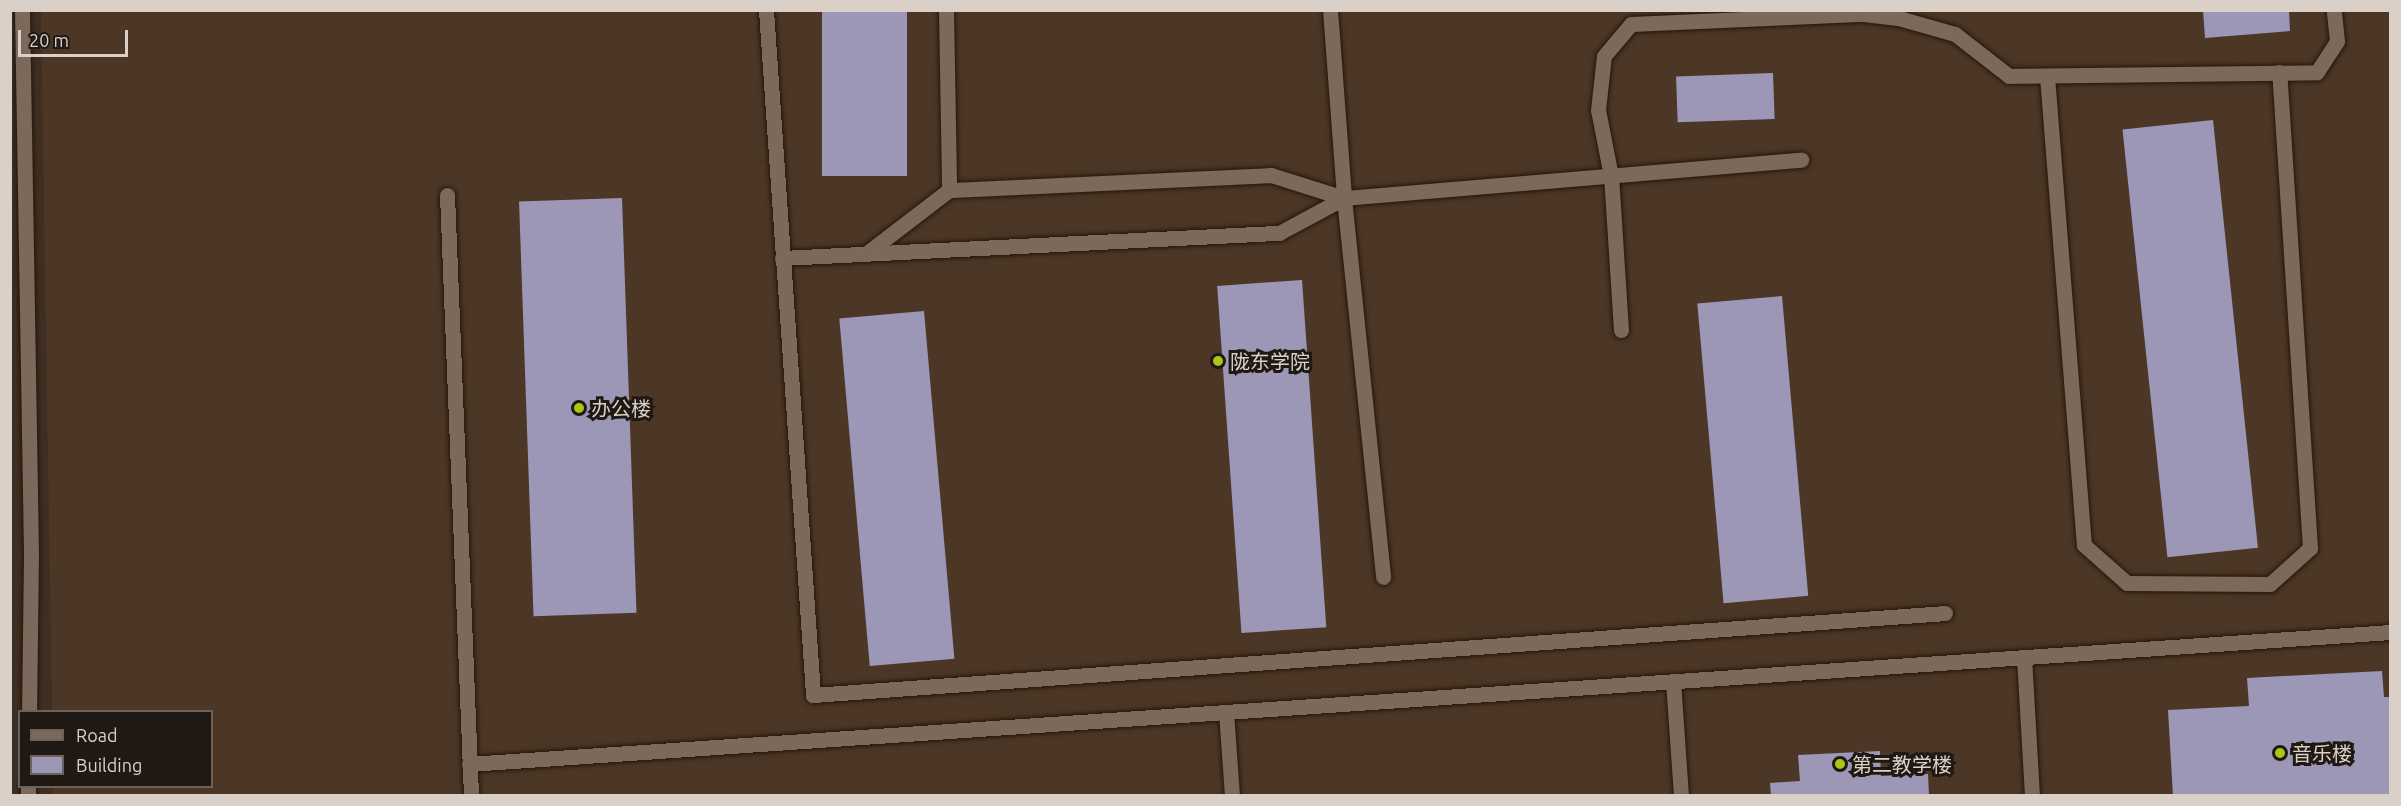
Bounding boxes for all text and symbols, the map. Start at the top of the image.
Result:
scale bar [21,18,130,56]
text: 20 m [29,30,69,50]
place label: 陇东学院 [1230,349,1310,373]
marker: 陇东学院 [1211,354,1225,368]
place label: 办公楼 [591,396,651,420]
marker: 办公楼 [572,401,586,415]
legend [18,710,213,788]
text: Road [76,725,118,745]
place label: 音乐楼 [2292,741,2352,765]
marker: 音乐楼 [2273,746,2287,760]
place label: 第二教学楼 [1852,752,1952,776]
text: Building [76,755,142,775]
marker: 第二教学楼 [1833,757,1847,771]

